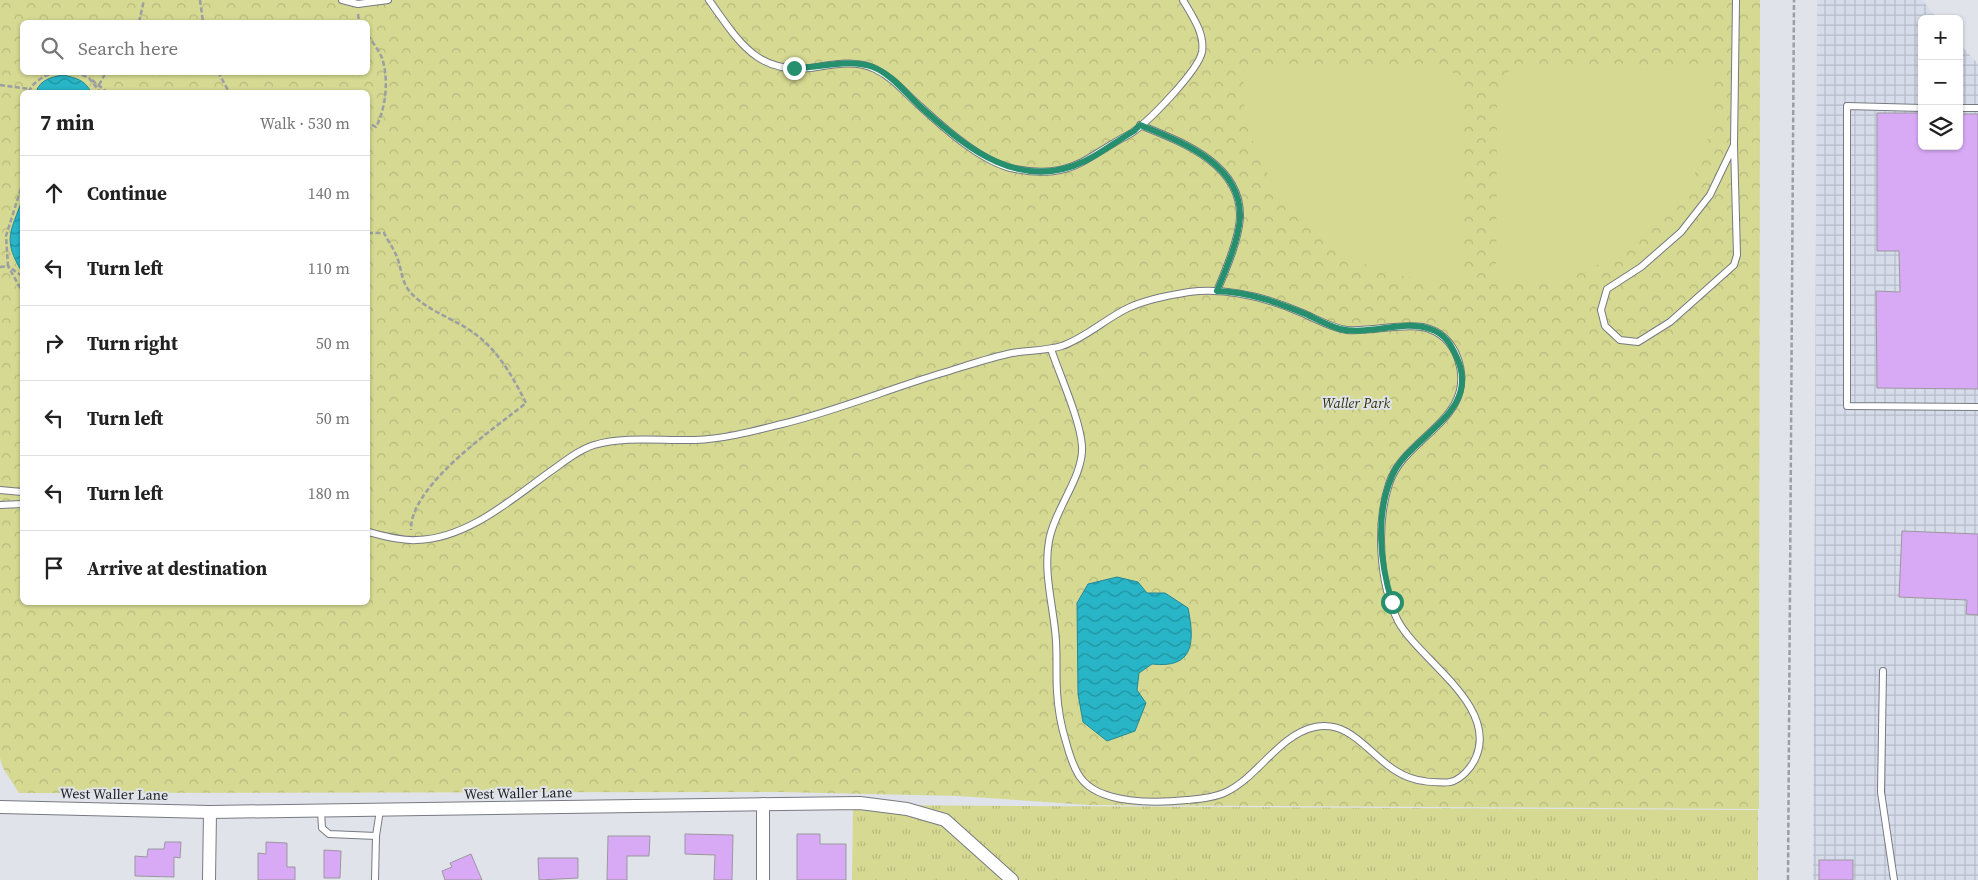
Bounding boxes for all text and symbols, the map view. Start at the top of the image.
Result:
map controls [1918,15,1963,150]
button: + [1918,15,1963,60]
search box [20,20,370,75]
icon: search [38,34,66,62]
text: Search here [78,35,178,61]
route end [783,57,806,80]
button: − [1918,60,1963,105]
button: layers [1918,105,1963,150]
text: 7 min [40,108,95,137]
text: Walk · 530 m [260,112,350,134]
icon: ahead [40,179,68,207]
text: Continue [87,180,167,206]
text: 140 m [308,182,350,204]
icon: left [40,254,68,282]
text: Turn left [87,255,163,281]
text: 110 m [308,257,350,279]
icon: right [40,329,68,357]
text: Turn right [87,330,178,356]
text: 50 m [316,332,350,354]
park label: Waller Park [1322,393,1390,413]
icon: left [40,404,68,432]
text: Turn left [87,405,163,431]
text: 50 m [316,407,350,429]
icon: left [40,479,68,507]
text: Turn left [87,480,163,506]
text: 180 m [308,482,350,504]
icon: arrive [40,554,68,582]
text: Arrive at destination [87,555,267,581]
route start [1381,591,1404,614]
street label: West Waller Lane [464,782,572,804]
street label: West Waller Lane [60,783,168,805]

